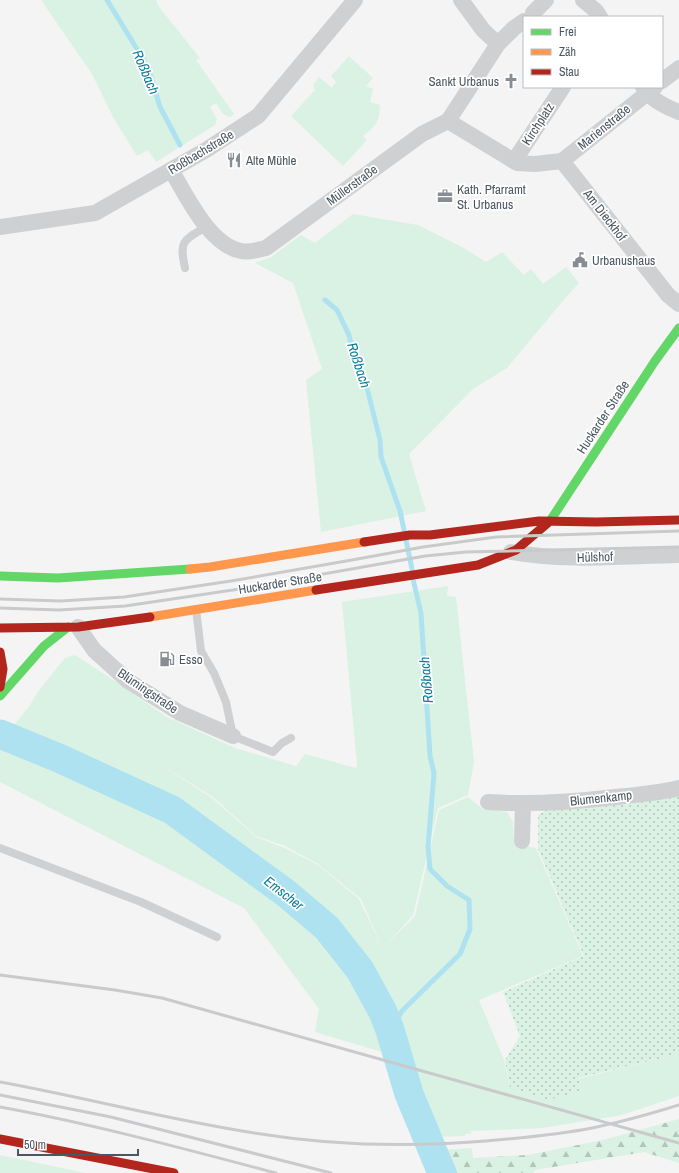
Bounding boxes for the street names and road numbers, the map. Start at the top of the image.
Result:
street label: Kirchplatz [518,99,558,149]
street label: Marienstraße [574,100,634,154]
street label: Roßbachstraße [165,126,237,178]
street label: Müllerstraße [323,161,381,209]
street label: Am Dieckhof [579,185,631,244]
street label: Huckarder Straße [573,377,633,457]
street label: Hülshof [577,548,613,566]
street label: Huckarder Straße [237,568,323,598]
street label: Blümingstraße [115,665,182,717]
street label: Blumenkamp [569,786,633,810]

